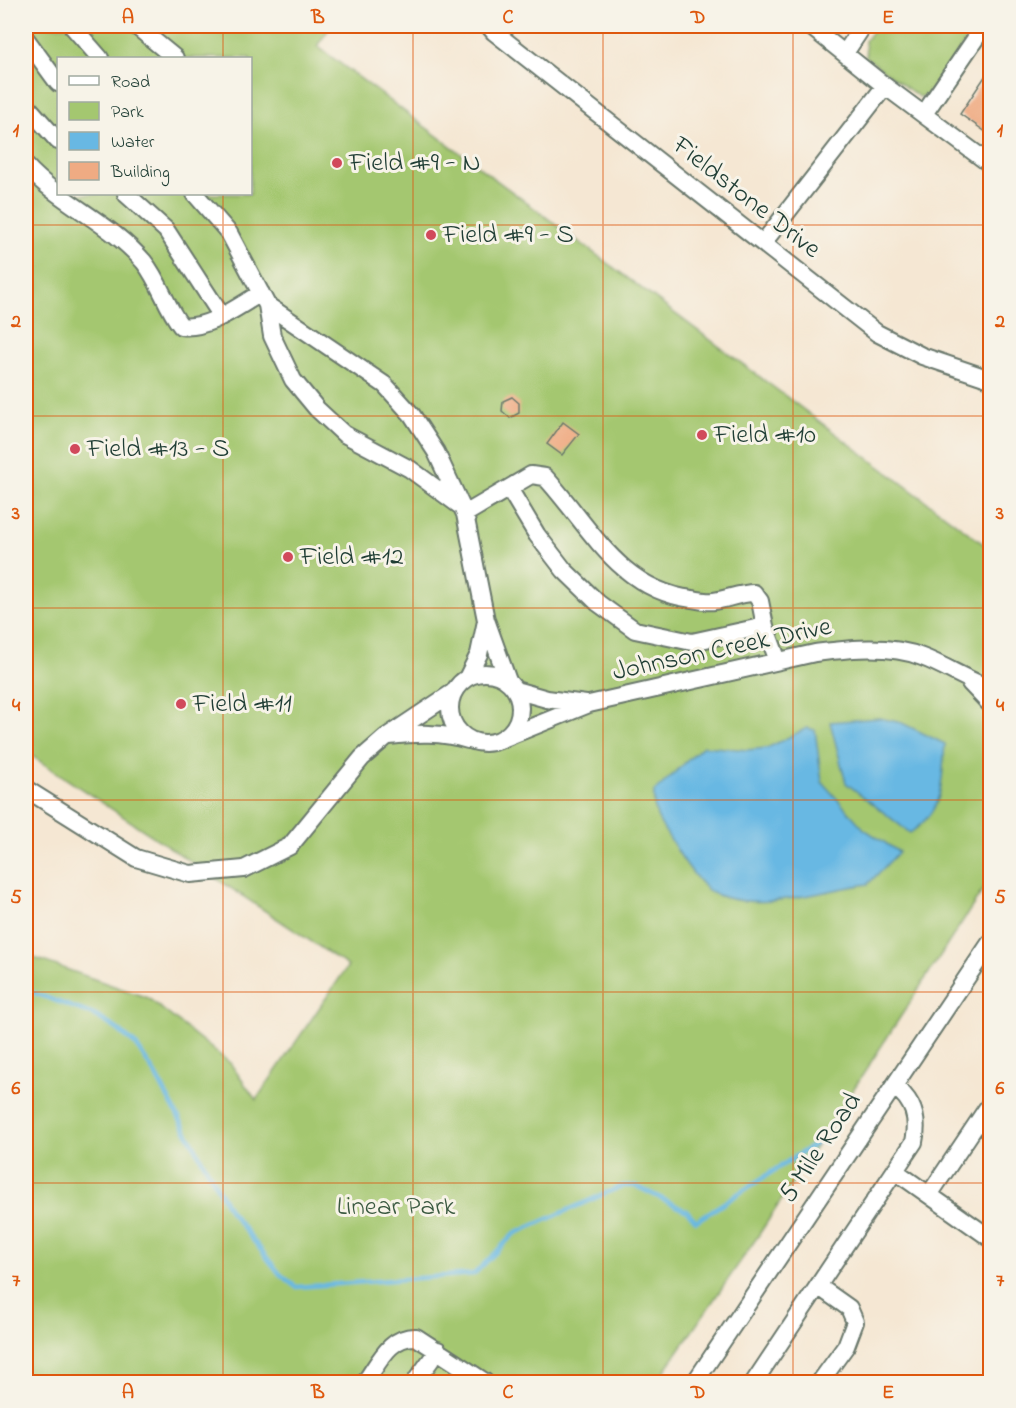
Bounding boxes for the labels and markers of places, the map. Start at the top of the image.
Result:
place label: Field #9 - N [348,144,481,183]
marker: Field #9 - N [330,156,344,170]
place label: Field #9 - S [442,216,574,255]
marker: Field #9 - S [424,228,438,242]
place label: Field #10 [713,416,816,455]
marker: Field #10 [695,428,709,442]
place label: Field #13 - S [86,430,229,469]
marker: Field #13 - S [68,442,82,456]
place label: Field #12 [299,538,404,577]
marker: Field #12 [281,550,295,564]
place label: Field #11 [192,685,292,724]
marker: Field #11 [174,697,188,711]

